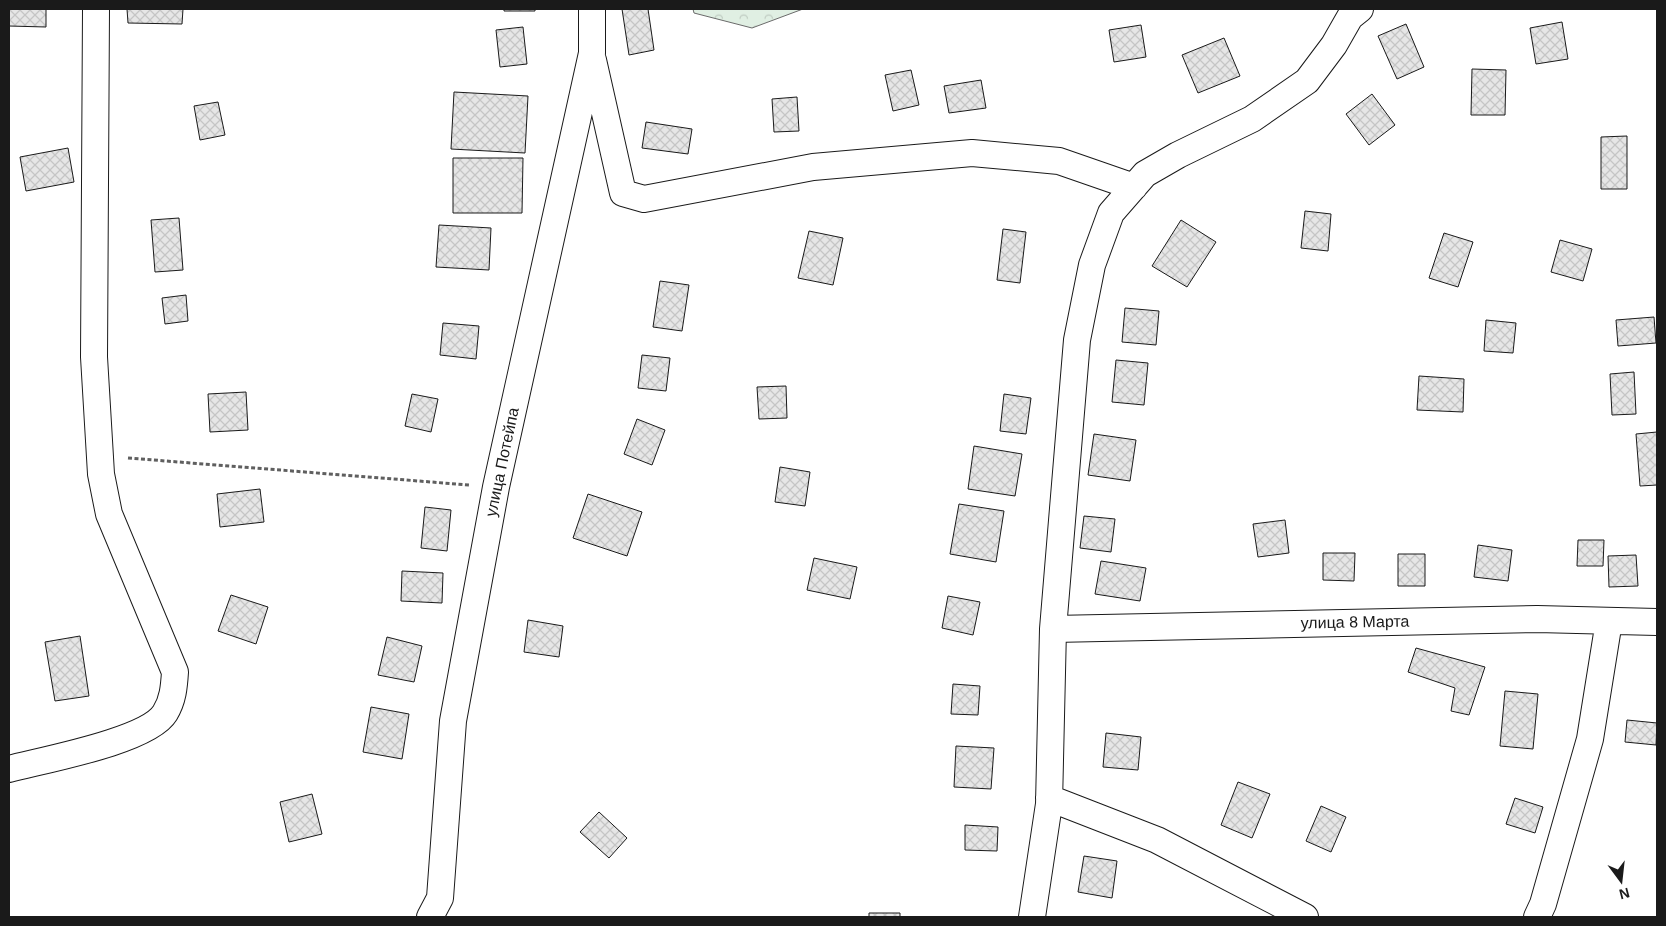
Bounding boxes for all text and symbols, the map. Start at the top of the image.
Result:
street label: улица Потейпа [482,406,522,518]
street label: улица 8 Марта [1300,613,1410,631]
north arrow [1596,856,1646,906]
text: N [1617,885,1631,903]

